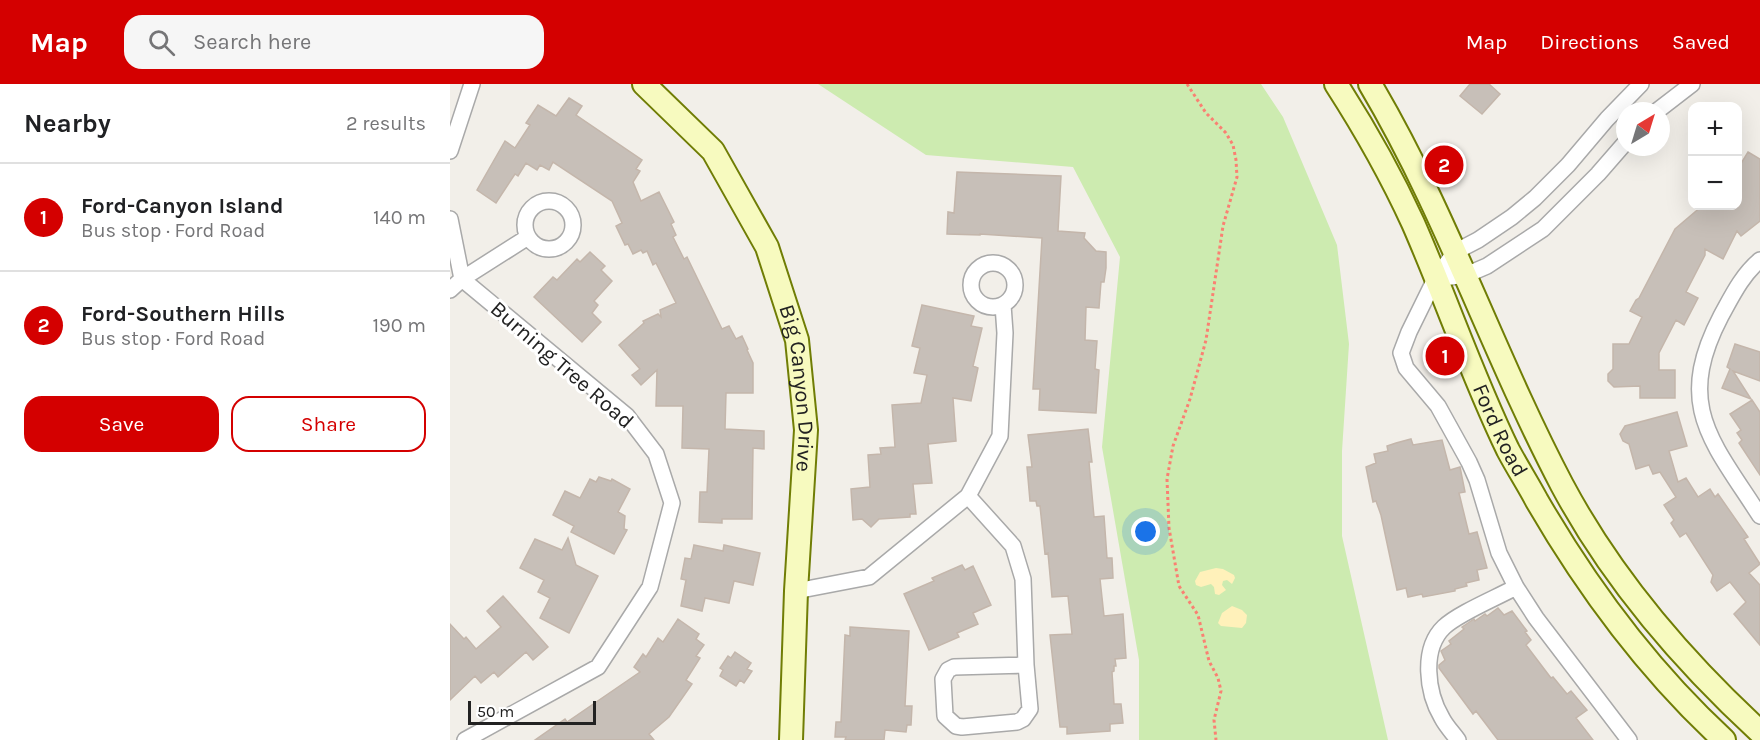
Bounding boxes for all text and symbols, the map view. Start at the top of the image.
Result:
search box [124,15,544,69]
text: Map [30,26,88,59]
icon: search [145,26,178,59]
text: Search here [193,29,311,55]
text: Map [1466,30,1507,54]
text: Directions [1540,30,1639,54]
text: Saved [1672,30,1730,54]
north arrow [1616,102,1670,156]
map controls [1688,102,1742,210]
button: + [1688,102,1742,156]
text: Nearby [24,108,111,139]
text: 2 results [346,112,426,135]
pin: 2 [1424,142,1464,188]
button: − [1688,156,1742,210]
text: Ford-Canyon Island [81,193,284,219]
text: 1 [40,206,47,229]
text: 140 m [373,206,426,229]
text: Bus stop · Ford Road [81,219,265,242]
street label: Burning Tree Road [485,296,639,434]
text: Ford-Southern Hills [81,301,285,327]
street label: Big Canyon Drive [773,301,819,473]
text: 2 [37,314,50,337]
text: 190 m [372,314,426,337]
text: Bus stop · Ford Road [81,327,265,350]
pin: 1 [1426,334,1464,378]
street label: Ford Road [1467,380,1533,482]
button: Save [24,396,219,452]
button: Share [231,396,426,452]
your location [1131,517,1160,546]
scale bar [468,698,596,726]
text: 50 m [477,702,514,721]

